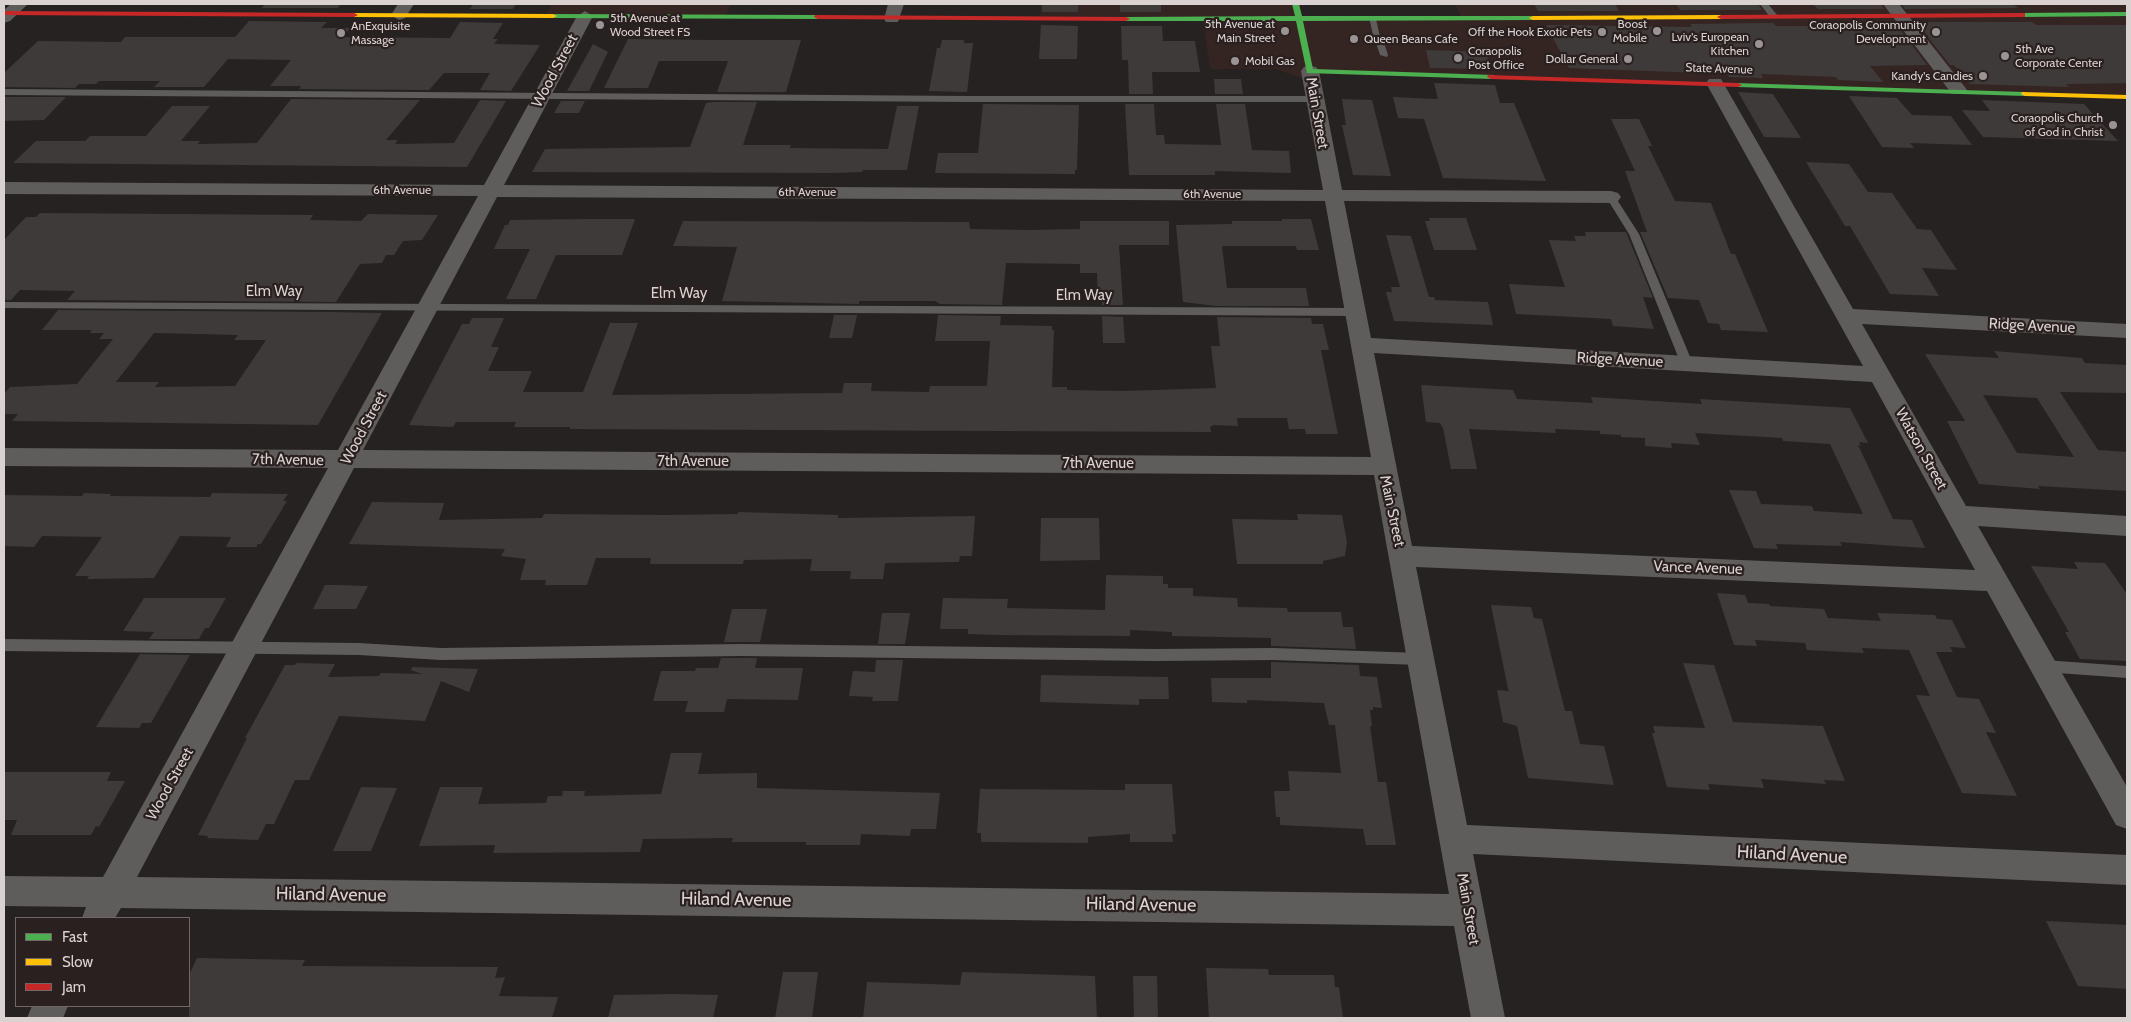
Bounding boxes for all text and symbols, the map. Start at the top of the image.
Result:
place label: 5th Avenue at Wood Street FS [610,11,690,39]
place label: 5th Avenue at Main Street [1205,17,1275,45]
place label: Boost Mobile [1613,17,1647,45]
place label: Coraopolis Community Development [1809,18,1926,46]
place label: AnExquisite Massage [351,19,410,47]
marker: 5th Avenue at Wood Street FS [594,19,606,31]
marker: 5th Avenue at Main Street [1279,25,1291,37]
place label: Off the Hook Exotic Pets [1468,25,1592,39]
marker: Boost Mobile [1651,25,1663,37]
marker: Off the Hook Exotic Pets [1596,26,1608,38]
marker: Coraopolis Community Development [1930,26,1942,38]
marker: AnExquisite Massage [335,27,347,39]
place label: Lviv's European Kitchen [1671,30,1749,58]
street label: Wood Street [528,31,582,111]
place label: Queen Beans Cafe [1364,32,1458,46]
marker: Queen Beans Cafe [1348,33,1360,45]
marker: Lviv's European Kitchen [1753,38,1765,50]
place label: 5th Ave Corporate Center [2015,42,2102,70]
place label: Coraopolis Post Office [1468,44,1524,72]
marker: 5th Ave Corporate Center [1999,50,2011,62]
marker: Coraopolis Post Office [1452,52,1464,64]
place label: Dollar General [1546,52,1618,66]
marker: Dollar General [1622,53,1634,65]
place label: Mobil Gas [1245,54,1295,68]
marker: Mobil Gas [1229,55,1241,67]
street label: State Avenue [1685,61,1753,77]
place label: Kandy's Candies [1891,69,1973,83]
marker: Kandy's Candies [1977,70,1989,82]
street label: Main Street [1302,76,1332,150]
place label: Coraopolis Church of God in Christ [2011,111,2103,139]
marker: Coraopolis Church of God in Christ [2107,119,2119,131]
street label: 6th Avenue [373,183,431,197]
street label: 6th Avenue [778,185,836,199]
street label: 6th Avenue [1183,187,1241,201]
street label: Elm Way [246,283,302,301]
street label: Elm Way [651,285,707,303]
street label: Elm Way [1056,287,1112,305]
street label: Ridge Avenue [1988,315,2076,337]
street label: Ridge Avenue [1576,349,1664,371]
street label: Wood Street [337,388,391,468]
street label: Watson Street [1891,405,1951,493]
street label: 7th Avenue [252,450,324,470]
street label: 7th Avenue [657,453,729,471]
street label: 7th Avenue [1062,455,1134,473]
street label: Main Street [1376,474,1408,548]
street label: Vance Avenue [1653,557,1743,579]
street label: Wood Street [143,744,197,824]
street label: Hiland Avenue [1736,841,1848,869]
street label: Main Street [1453,872,1483,946]
street label: Hiland Avenue [276,883,386,907]
street label: Hiland Avenue [681,888,791,912]
street label: Hiland Avenue [1086,893,1196,917]
legend [15,917,190,1007]
text: Fast [62,928,87,946]
text: Slow [62,953,93,971]
text: Jam [62,978,86,996]

